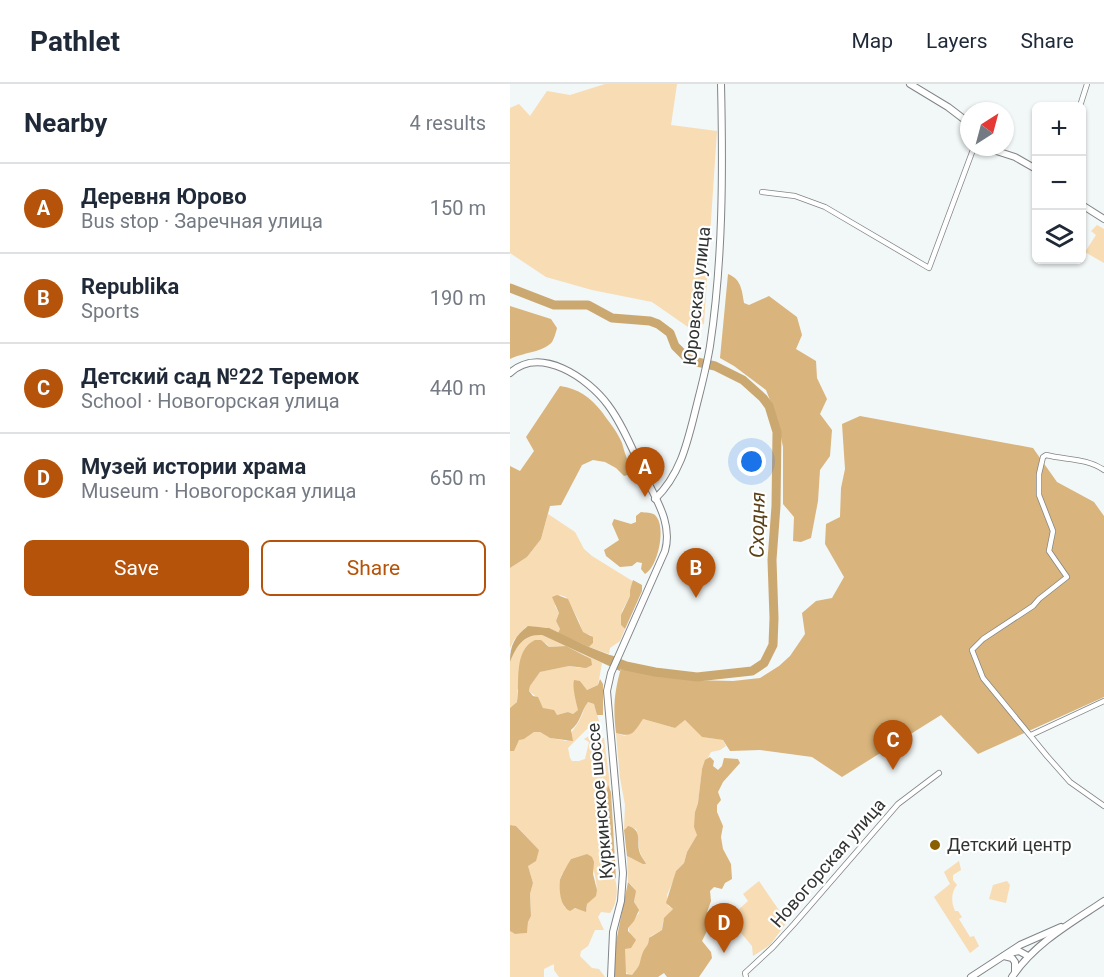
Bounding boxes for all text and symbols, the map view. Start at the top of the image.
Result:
text: Pathlet [30,25,120,58]
text: Map [851,29,893,53]
text: Layers [926,29,987,53]
text: Share [1020,29,1074,53]
north arrow [960,102,1014,156]
map controls [1032,102,1086,264]
button: + [1032,102,1086,156]
text: Nearby [24,108,107,138]
text: 4 results [410,111,486,135]
button: − [1032,156,1086,210]
text: Деревня Юрово [81,184,247,209]
text: A [37,196,50,220]
text: 150 m [430,196,486,220]
text: Bus stop · Заречная улица [81,209,323,233]
button: layers [1032,210,1086,264]
street label: Юровская улица [679,225,714,366]
text: Republika [81,274,179,299]
text: B [37,286,50,310]
text: 190 m [430,286,486,310]
text: Sports [81,299,140,323]
text: Детский сад №22 Теремок [81,364,359,389]
text: C [37,376,50,400]
text: 440 m [430,376,486,400]
text: School · Новогорская улица [81,389,340,413]
your location [737,447,766,476]
pin: A [626,448,664,497]
text: Музей истории храма [81,454,306,479]
text: D [37,466,50,490]
text: 650 m [430,466,486,490]
text: Museum · Новогорская улица [81,479,356,503]
water label: Сходня [744,492,770,558]
button: Save [24,540,249,596]
button: Share [261,540,486,596]
pin: B [676,548,716,598]
pin: C [874,720,913,770]
street label: Куркинское шоссе [582,722,617,880]
street label: Новогорская улица [766,794,889,931]
place label: Детский центр [947,834,1072,855]
marker: Детский центр [928,838,942,852]
pin: D [704,904,744,953]

